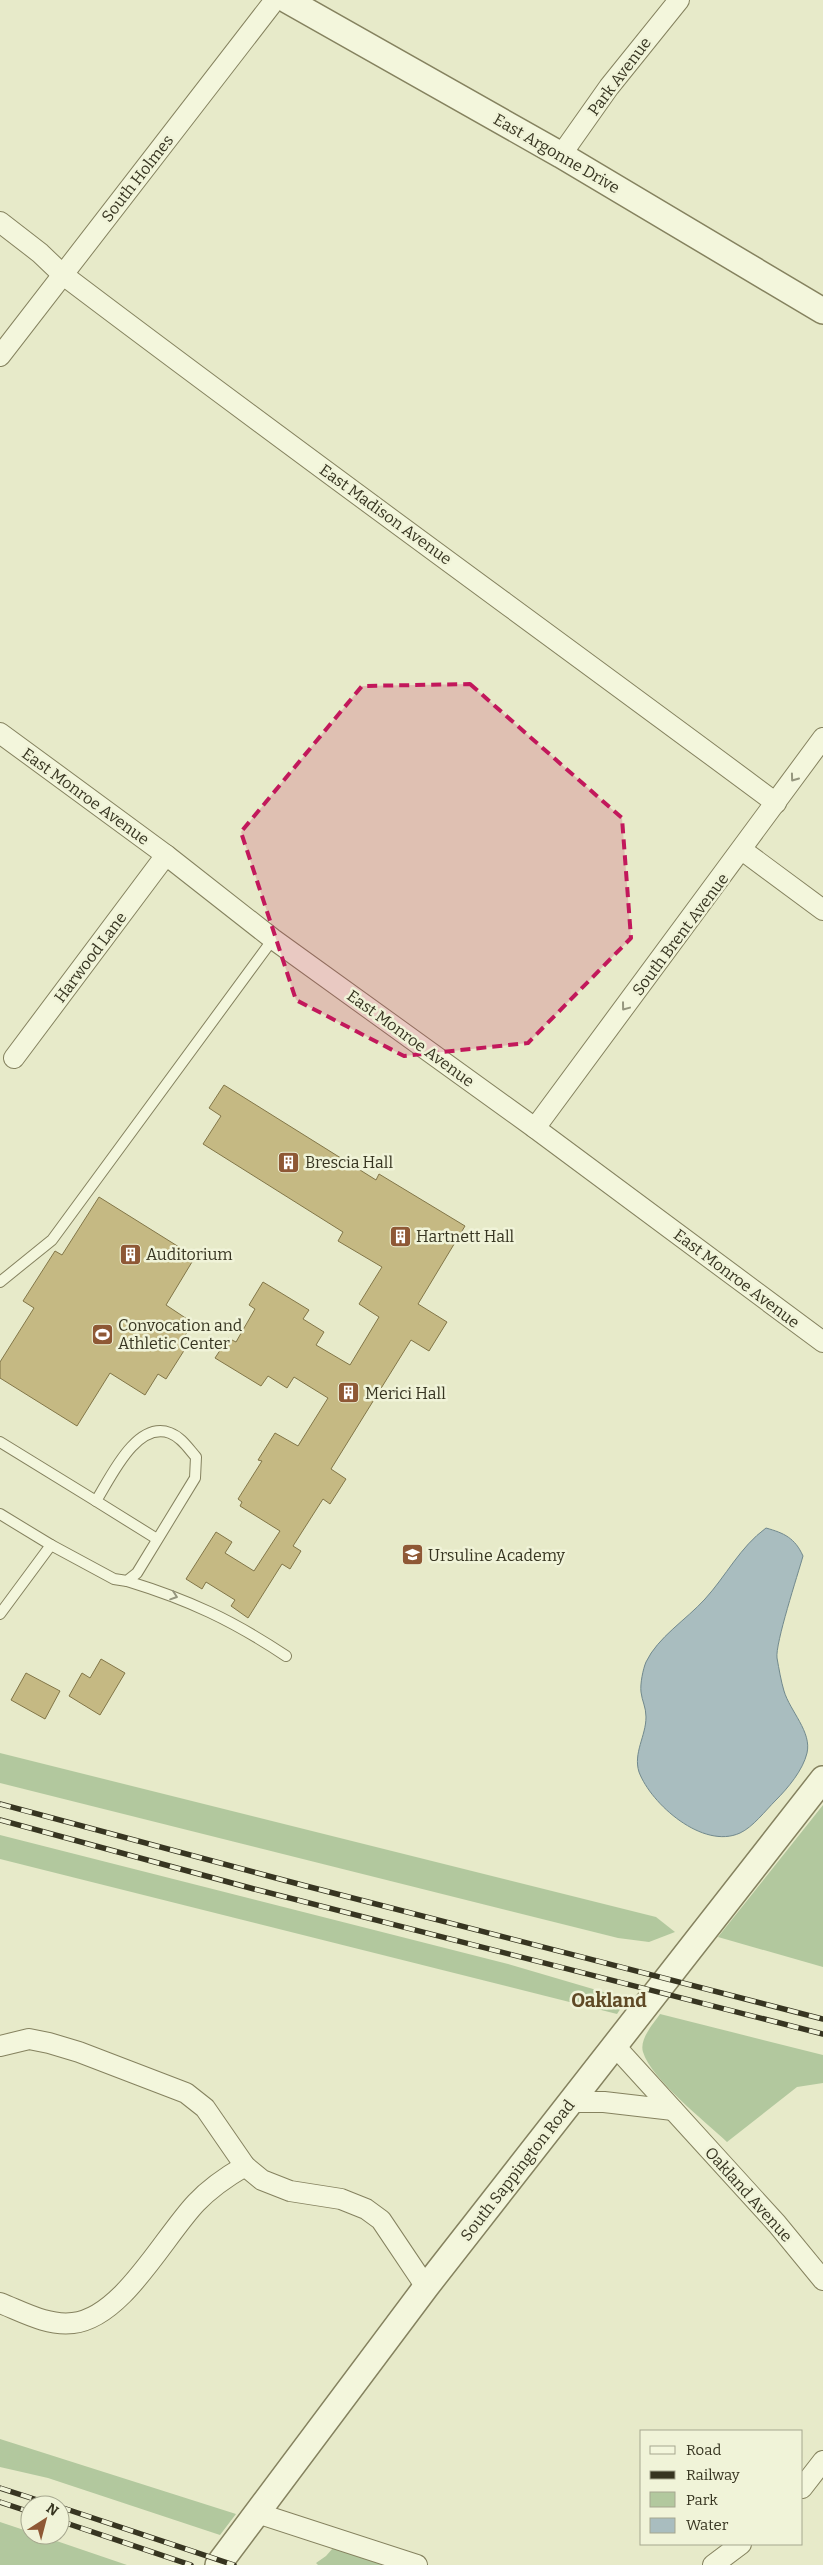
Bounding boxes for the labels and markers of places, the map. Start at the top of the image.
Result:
building icon: Brescia Hall [277,1150,301,1174]
place label: Brescia Hall [305,1153,393,1172]
building icon: Hartnett Hall [388,1224,412,1248]
place label: Hartnett Hall [416,1227,515,1246]
building icon: Auditorium [118,1242,142,1266]
place label: Auditorium [146,1245,233,1264]
place label: Convocation and Athletic Center [118,1316,243,1353]
sports icon: Convocation and Athletic Center [90,1322,114,1346]
building icon: Merici Hall [337,1381,361,1405]
place label: Merici Hall [365,1384,446,1403]
school or university icon: Ursuline Academy [400,1543,424,1567]
place label: Ursuline Academy [428,1546,566,1565]

